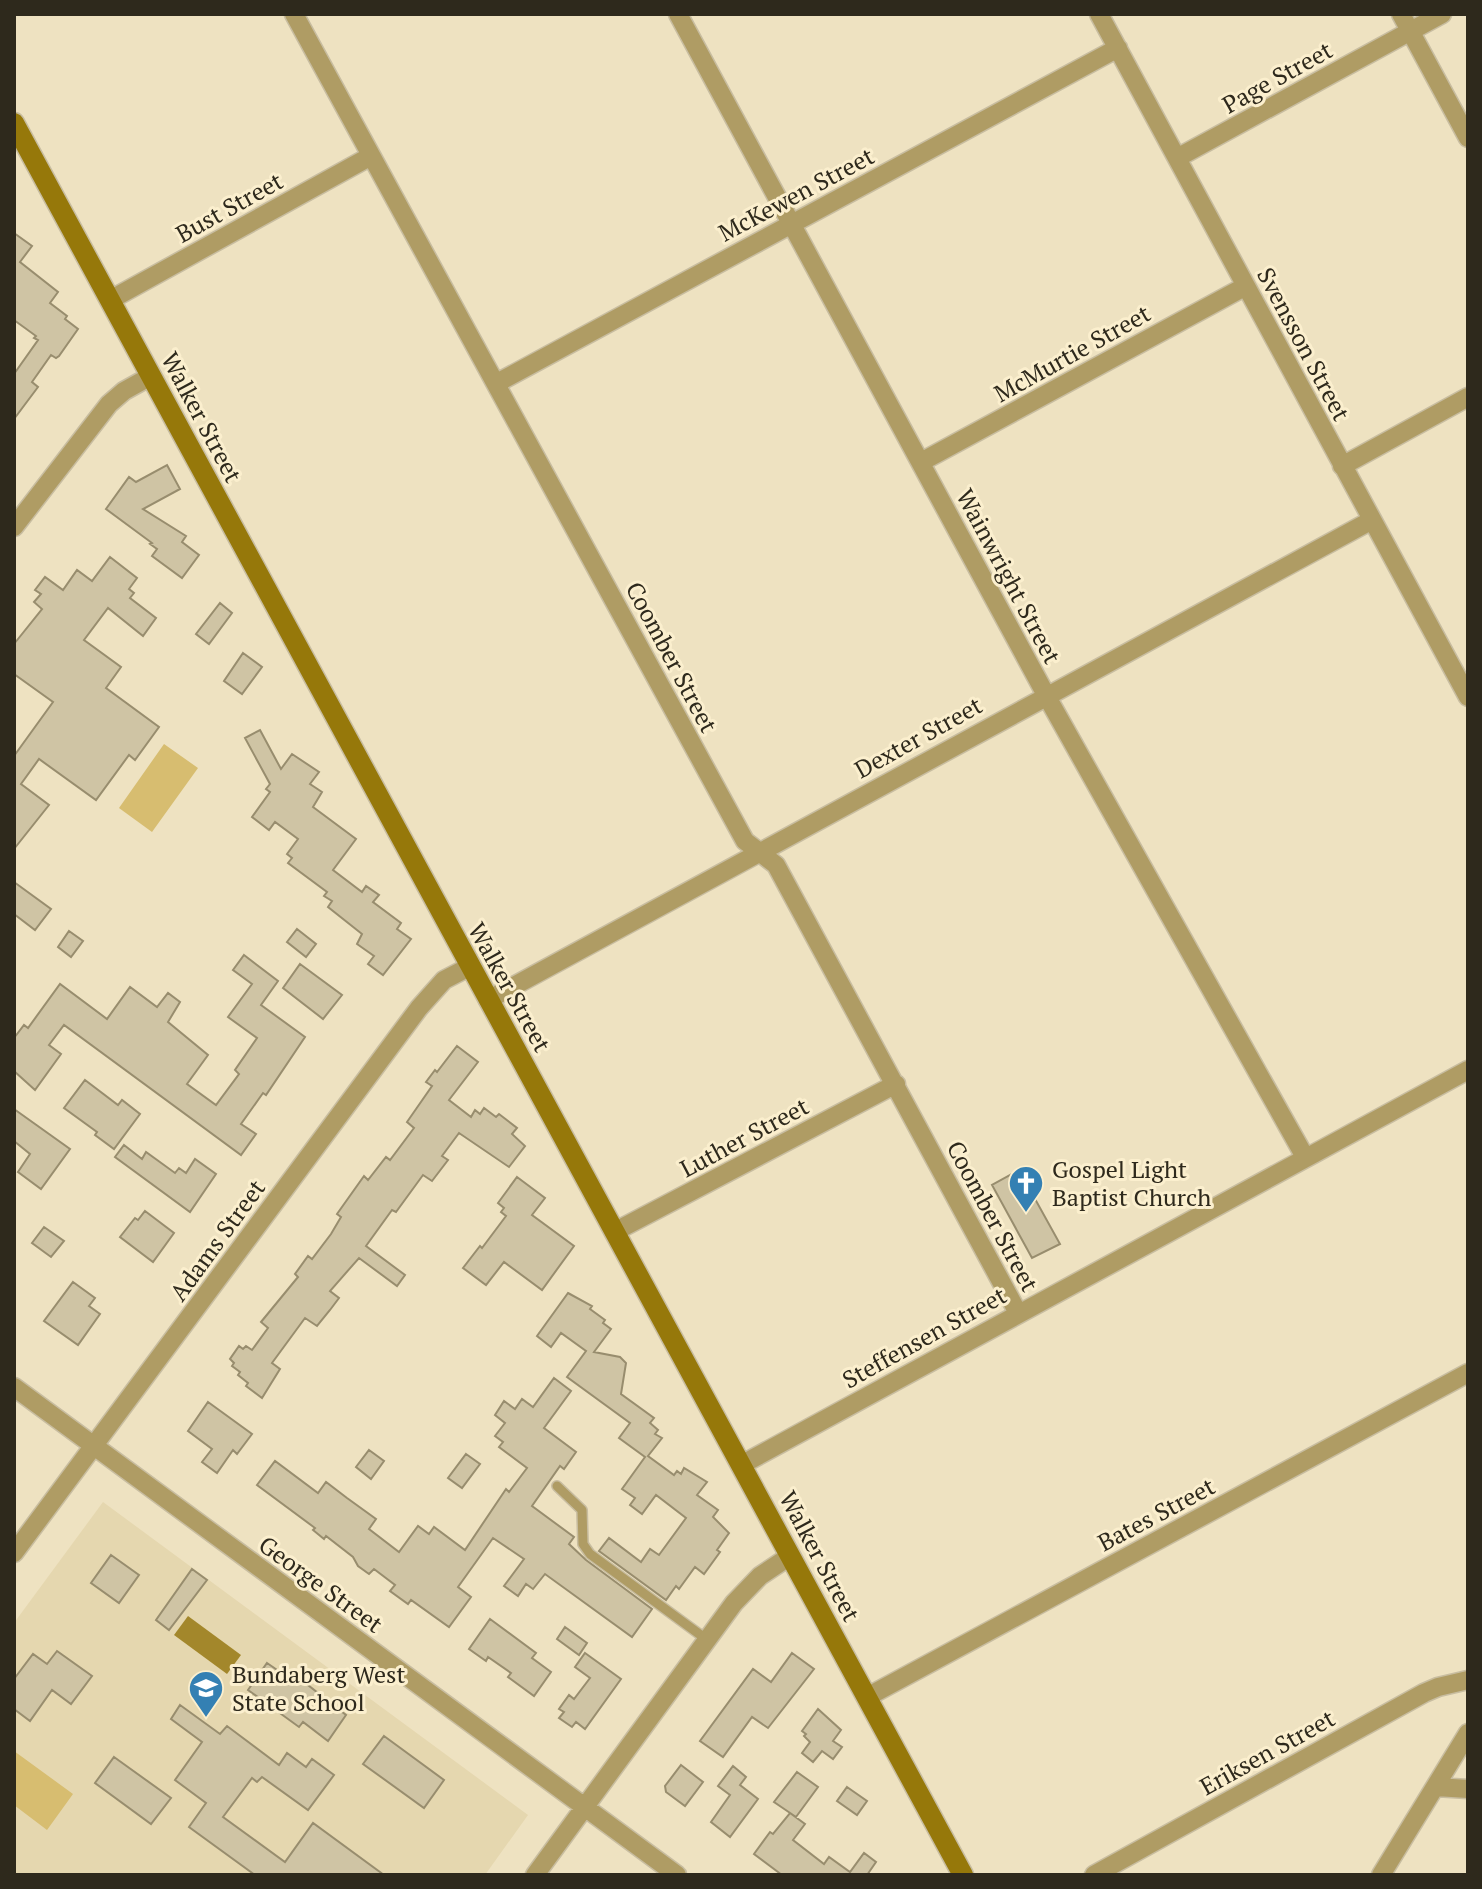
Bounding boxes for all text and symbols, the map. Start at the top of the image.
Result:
street label: Page Street [1216,34,1338,120]
street label: McKewen Street [713,140,879,248]
street label: Bust Street [170,164,288,250]
street label: Svensson Street [1250,262,1358,426]
street label: McMurtie Street [988,297,1156,409]
street label: Walker Street [154,346,250,488]
street label: Wainwright Street [949,483,1069,669]
street label: Coomber Street [619,576,725,738]
street label: Dexter Street [849,689,988,785]
street label: Walker Street [461,917,559,1058]
street label: Luther Street [674,1090,814,1184]
street label: Coomber Street [940,1135,1046,1297]
place label: Gospel Light Baptist Church [1052,1153,1211,1213]
church icon: Gospel Light Baptist Church [1007,1164,1045,1214]
street label: Adams Street [162,1173,272,1307]
street label: Steffensen Street [836,1279,1012,1395]
street label: Bates Street [1092,1470,1220,1558]
street label: Walker Street [772,1485,868,1627]
street label: George Street [253,1528,389,1640]
place label: Bundaberg West State School [232,1658,405,1718]
school or university icon: Bundaberg West State School [187,1669,225,1719]
street label: Eriksen Street [1194,1702,1340,1802]

